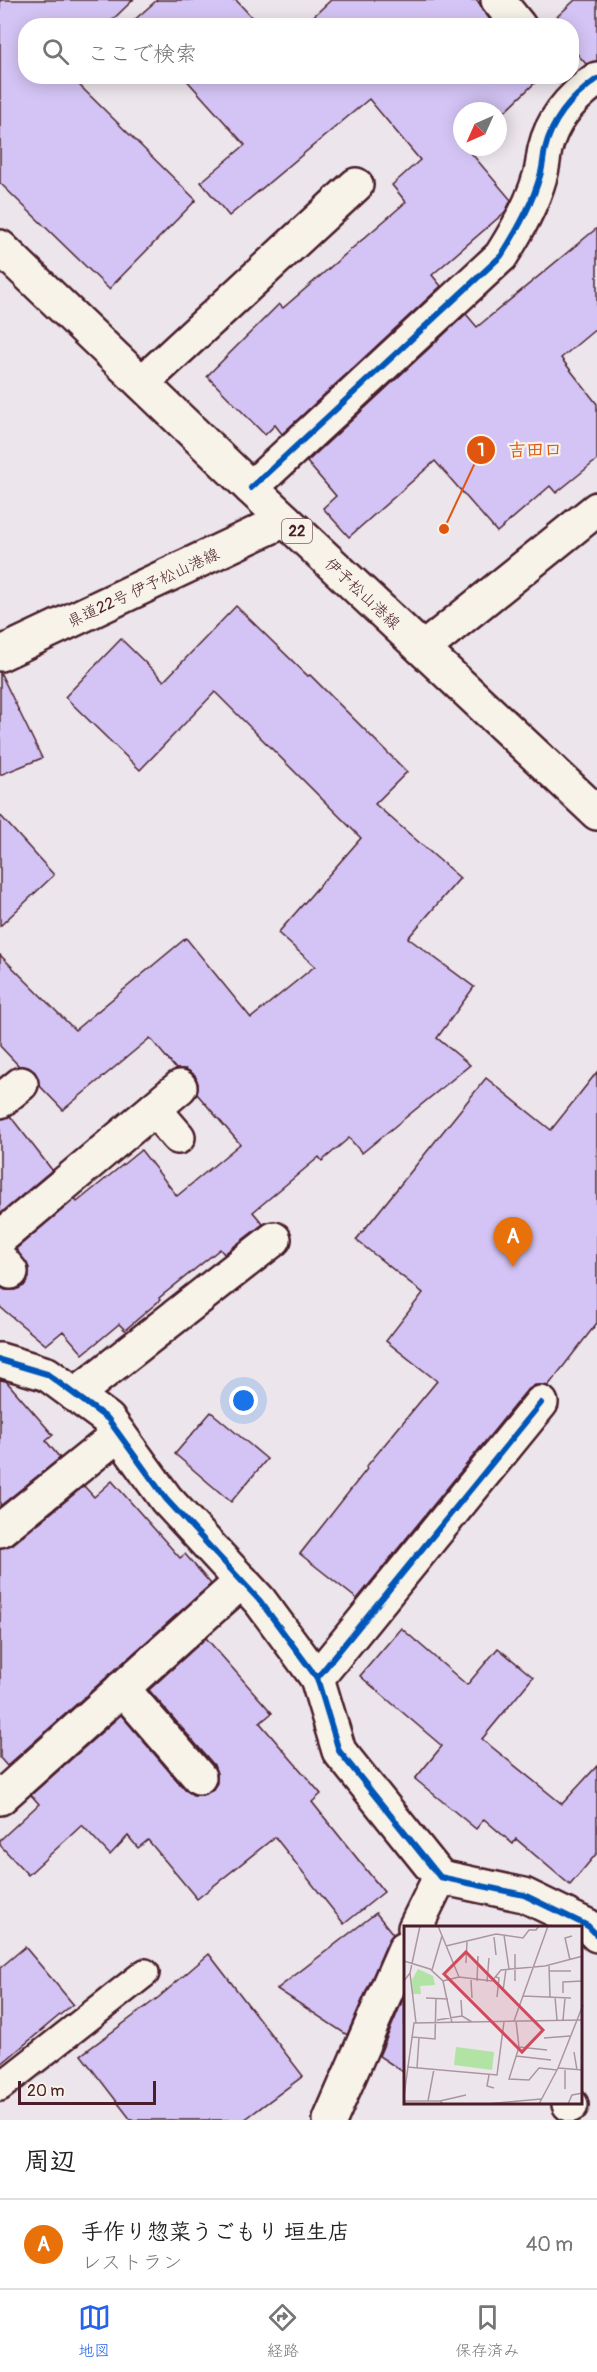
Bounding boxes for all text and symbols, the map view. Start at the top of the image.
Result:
search box [18,18,579,84]
icon: search [39,35,72,68]
text: ここで検索 [87,40,197,68]
north arrow [453,102,507,156]
callout: 吉田口 [466,432,574,468]
text: 1 [477,439,485,462]
text: 吉田口 [508,439,562,462]
road number: 22 [282,519,312,543]
street label: 県道22号 伊予松山港線 [64,544,223,632]
street label: 伊予松山港線 [320,554,404,634]
pin: A [494,1218,532,1267]
your location [229,1386,258,1415]
inset map [404,1926,582,2105]
scale bar [18,2078,156,2106]
text: 20 m [27,2081,65,2101]
text: 周辺 [24,2146,76,2178]
text: 手作り惣菜うごもり 垣生店 [81,2218,350,2246]
text: A [37,2232,50,2257]
text: 40 m [526,2232,573,2257]
text: レストラン [81,2250,183,2275]
tab: 地図 [78,2301,111,2361]
tab: 経路 [266,2301,299,2361]
tab: 保存済み [455,2301,519,2361]

